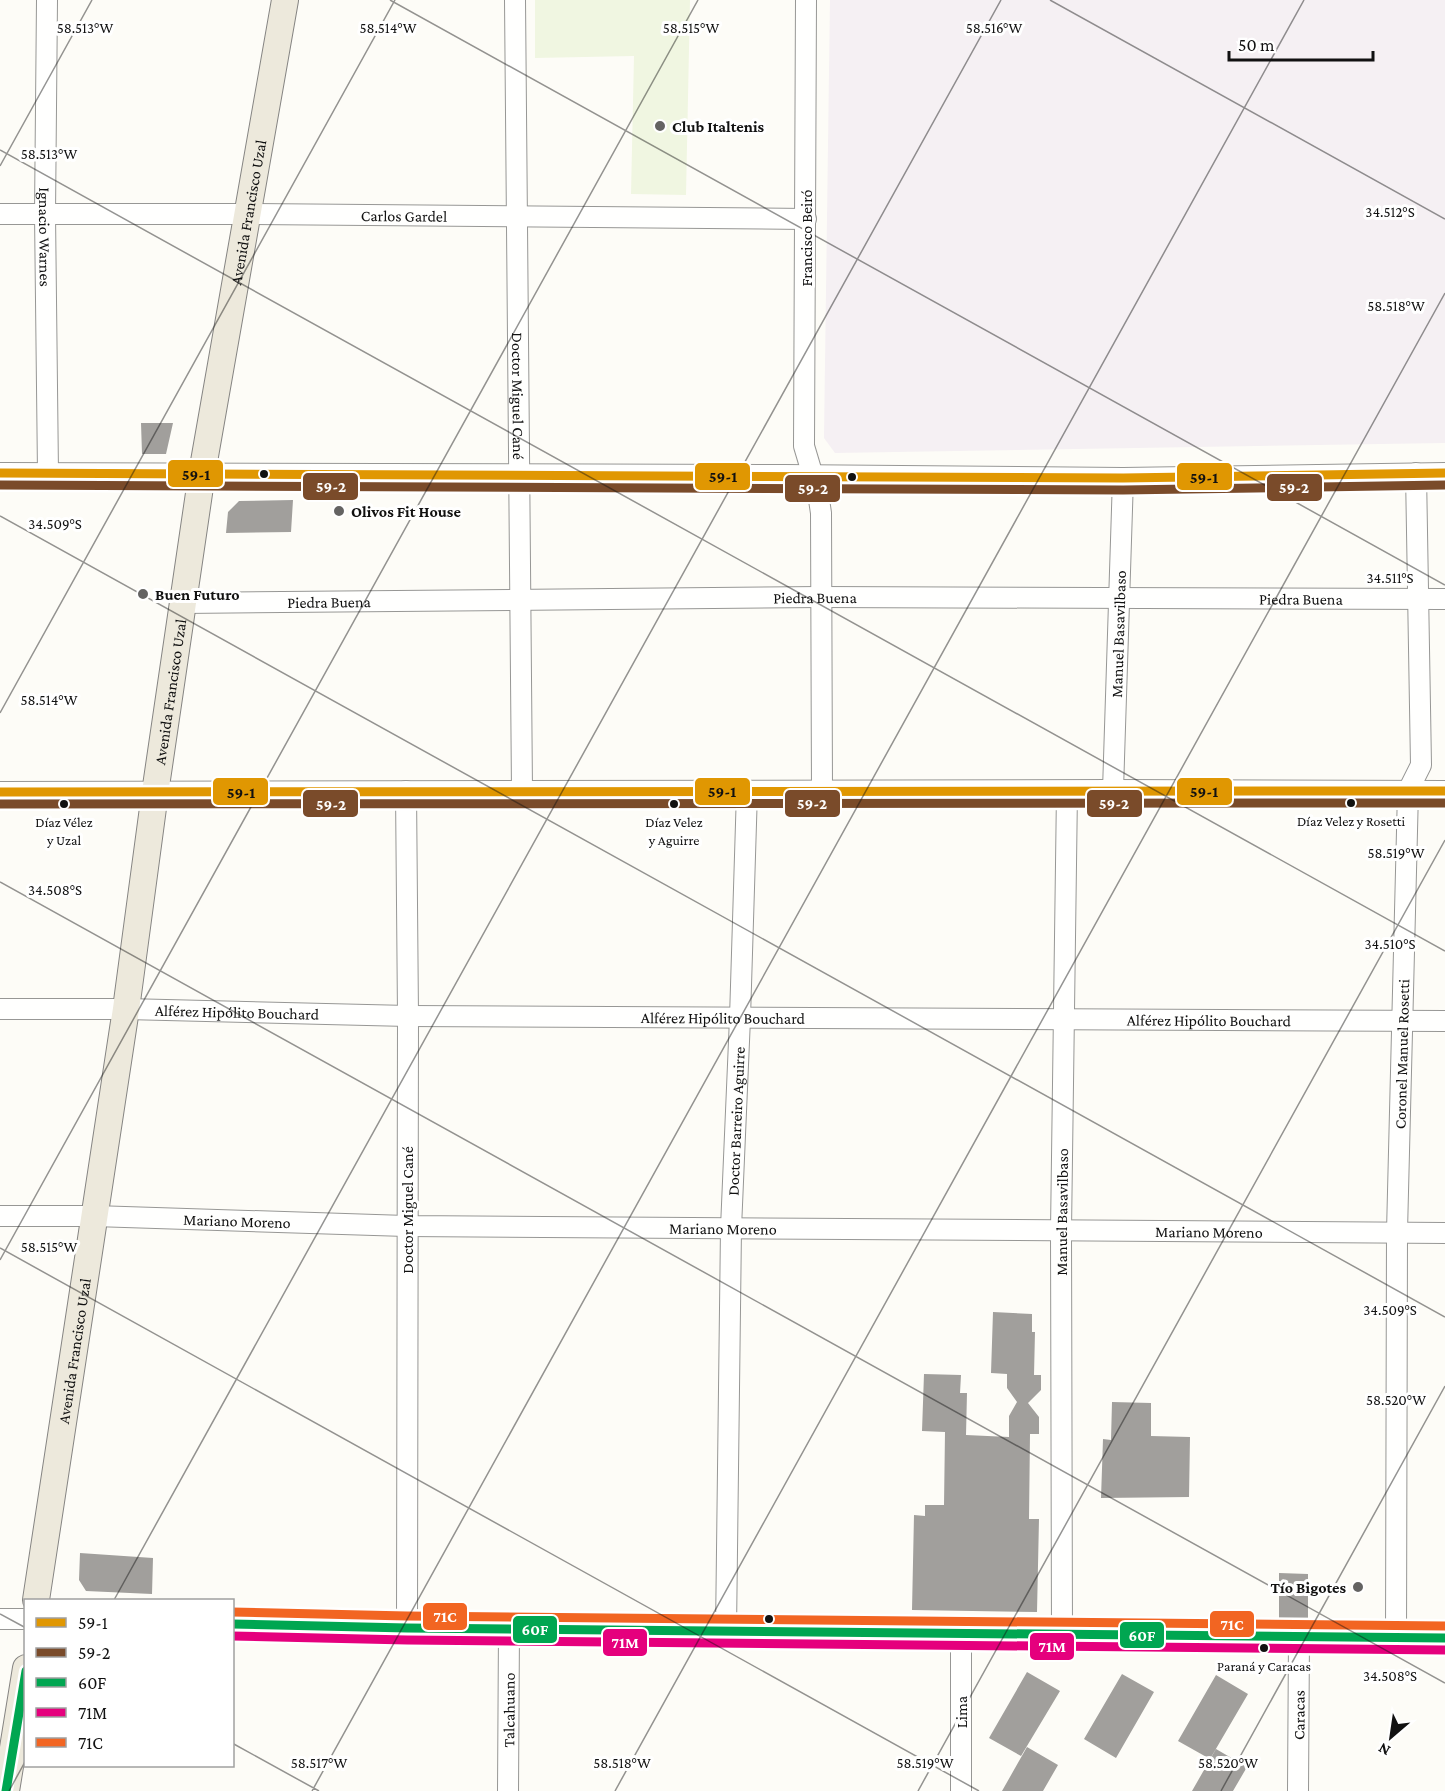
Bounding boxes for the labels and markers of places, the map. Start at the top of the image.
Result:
place label: Club Italtenis [672,118,765,135]
marker: Club Italtenis [653,119,667,133]
unlabelled marker [258,468,270,480]
unlabelled marker [846,471,858,483]
place label: Olivos Fit House [351,503,461,520]
marker: Olivos Fit House [332,504,346,518]
place label: Buen Futuro [155,586,240,603]
marker: Buen Futuro [136,587,150,601]
marker: Díaz Velez y Rosetti [1345,797,1357,809]
marker: Díaz Vélez y Uzal [58,798,70,810]
marker: Díaz Velez y Aguirre [668,798,680,810]
place label: Díaz Velez y Rosetti [1297,813,1405,829]
place label: Díaz Vélez y Uzal [35,814,93,848]
place label: Díaz Velez y Aguirre [645,814,703,848]
place label: Tío Bigotes [1270,1579,1346,1596]
marker: Tío Bigotes [1351,1580,1365,1594]
unlabelled marker [763,1613,775,1625]
marker: Paraná y Caracas [1258,1642,1270,1654]
place label: Paraná y Caracas [1217,1658,1311,1674]

